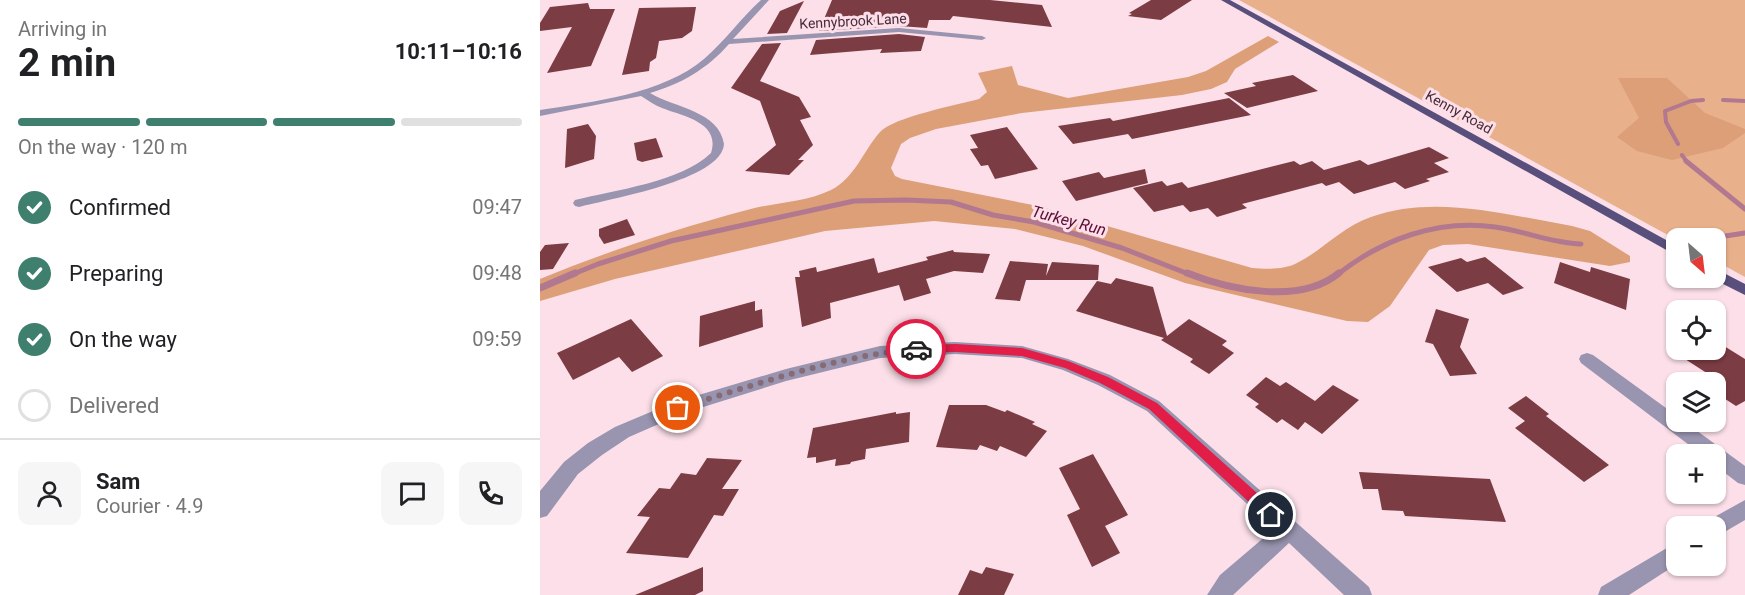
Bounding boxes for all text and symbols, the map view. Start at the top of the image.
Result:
street label: Kennybrook Lane [799,10,907,32]
text: Arriving in [18,17,107,41]
text: 10:11–10:16 [395,39,522,64]
text: 2 min [18,40,116,86]
street label: Kenny Road [1423,87,1495,137]
text: On the way · 120 m [18,135,187,159]
icon: check [18,191,51,224]
text: Confirmed [69,195,171,220]
text: 09:47 [472,195,522,219]
water label: Turkey Run [1030,201,1108,240]
north arrow [1666,228,1726,288]
map controls [1666,228,1726,576]
icon: check [18,257,51,290]
text: Preparing [69,261,163,286]
text: 09:48 [472,261,522,285]
button: locate [1666,300,1726,360]
courier [886,319,946,379]
icon: check [18,323,51,356]
text: On the way [69,327,177,352]
text: 09:59 [472,327,522,351]
icon: car [900,333,933,366]
button: layers [1666,372,1726,432]
pin [652,382,703,433]
icon: bag [661,391,694,424]
text: Delivered [69,393,159,418]
button: + [1666,444,1726,504]
button: person [18,462,81,525]
button: chat [381,462,444,525]
button: phone [459,462,522,525]
text: Sam [96,469,140,494]
pin [1245,489,1296,540]
text: Courier · 4.9 [96,494,203,518]
icon: home [1254,498,1287,531]
button: − [1666,516,1726,576]

